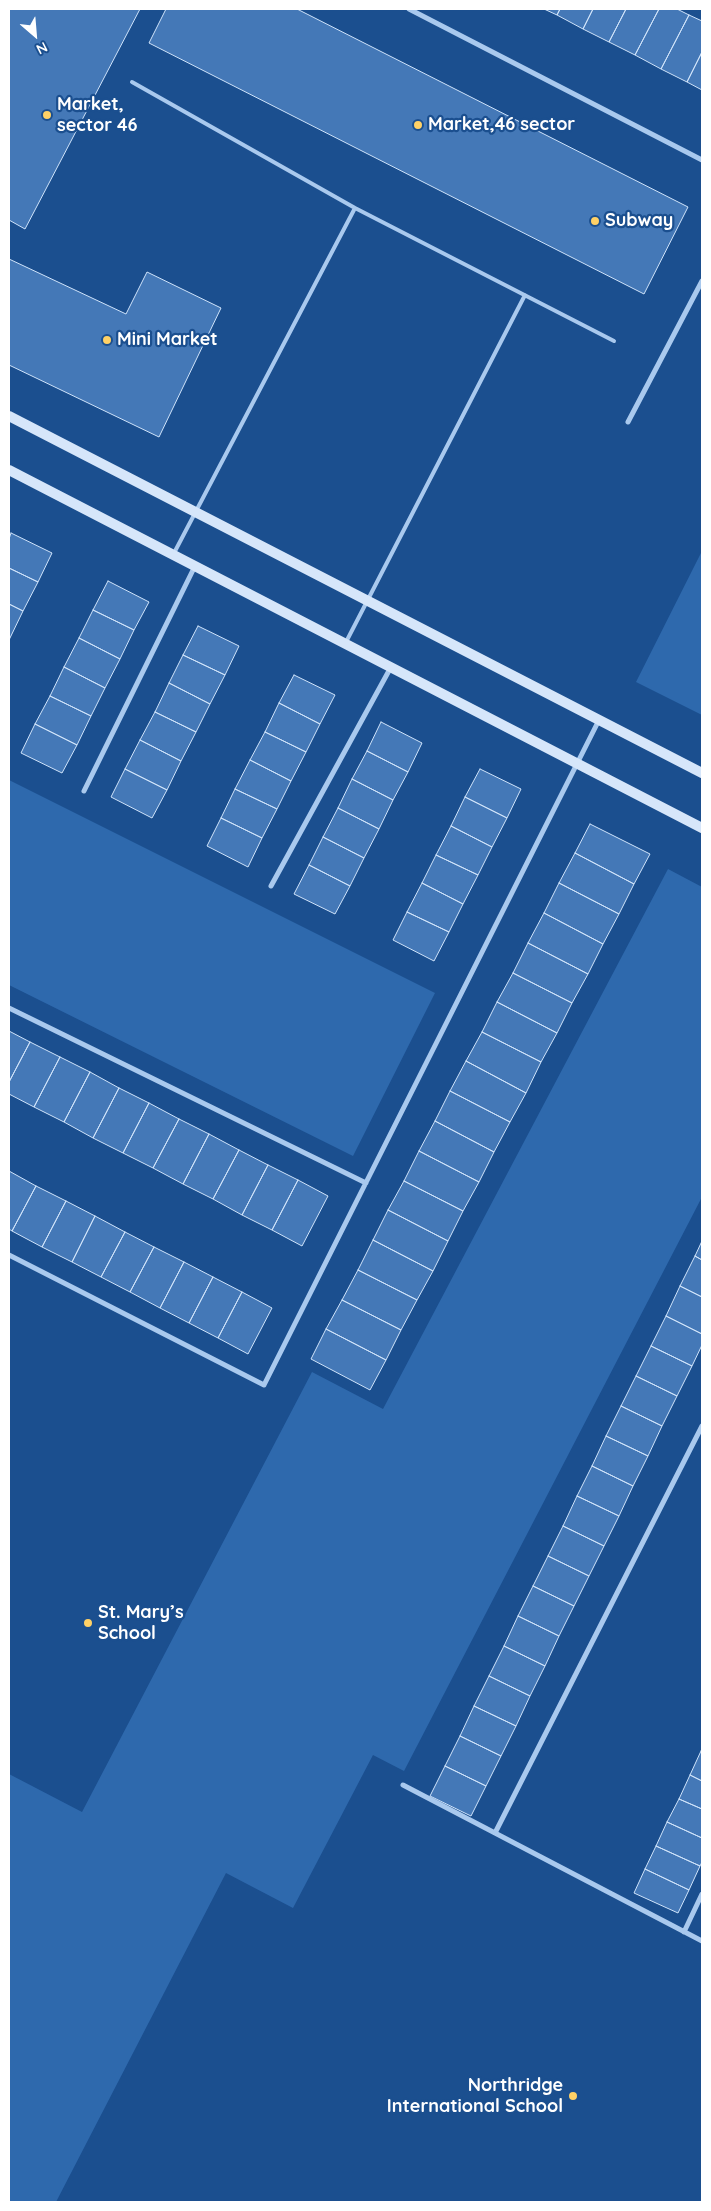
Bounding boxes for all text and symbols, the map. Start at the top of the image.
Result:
north arrow [10,10,60,60]
text: N [33,38,50,59]
place label: Market, sector 46 [57,94,138,136]
marker: Market, sector 46 [41,109,53,121]
place label: Market,46 sector [428,114,575,136]
marker: Market,46 sector [412,119,424,131]
place label: Subway [605,210,673,232]
marker: Subway [589,215,601,227]
place label: Mini Market [117,329,218,351]
marker: Mini Market [101,334,113,346]
place label: St. Mary’s School [98,1602,184,1645]
marker: St. Mary’s School [82,1617,94,1629]
place label: Northridge International School [387,2075,563,2118]
marker: Northridge International School [567,2090,579,2102]

